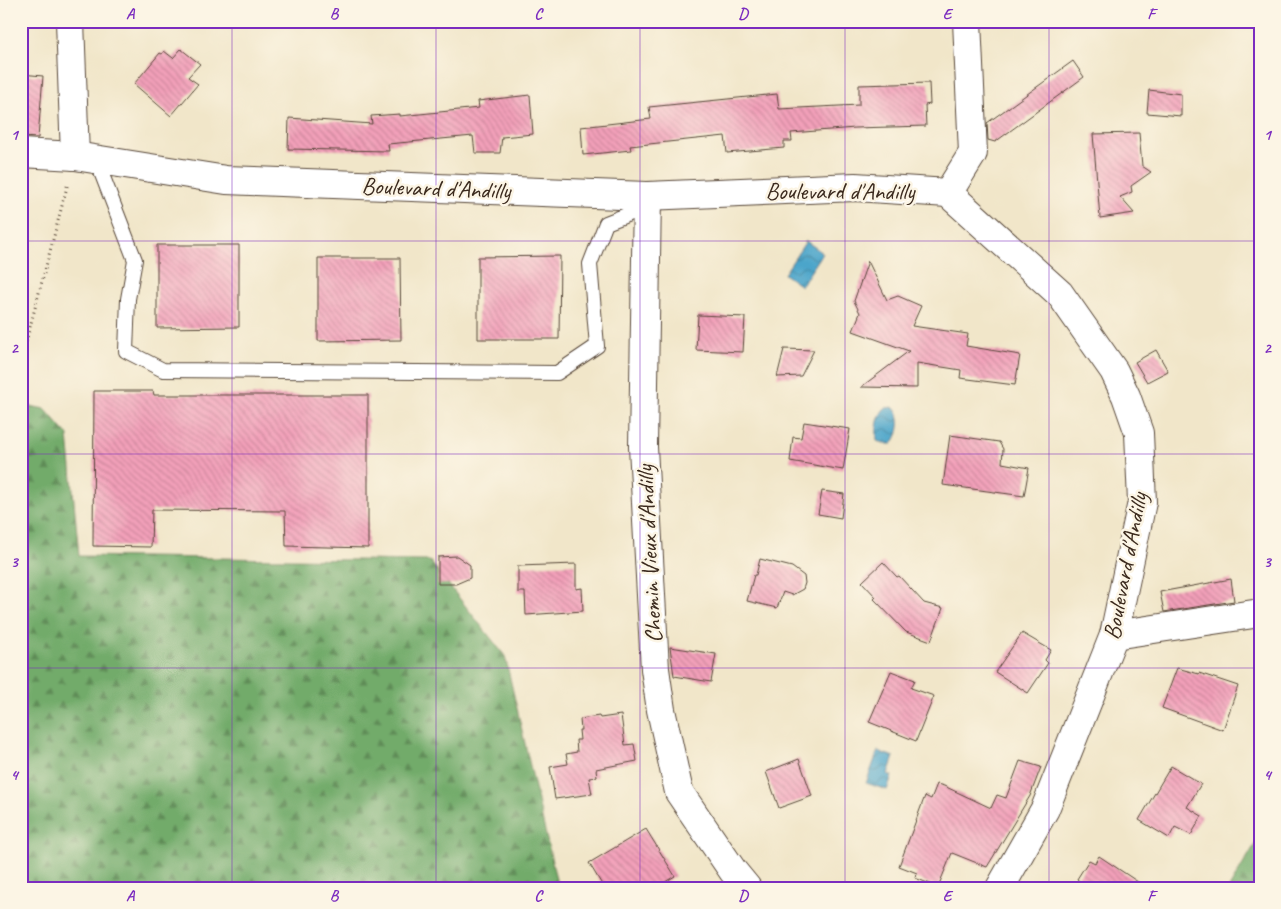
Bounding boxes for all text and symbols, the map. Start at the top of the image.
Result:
text: A [126,4,136,24]
text: B [330,4,340,24]
text: C [534,4,544,24]
text: D [738,4,749,24]
text: E [943,4,954,24]
text: F [1147,4,1158,24]
text: 1 [10,125,19,145]
text: 1 [1263,125,1272,145]
street label: Boulevard d'Andilly [361,170,513,206]
street label: Boulevard d'Andilly [765,176,916,206]
text: 2 [10,338,19,358]
text: 2 [1263,338,1272,358]
street label: Chemin Vieux d'Andilly [629,462,669,644]
street label: Boulevard d'Andilly [1096,488,1154,642]
text: 3 [10,552,19,572]
text: 3 [1263,552,1272,572]
text: 4 [10,765,19,785]
text: 4 [1263,765,1272,785]
text: A [126,886,136,906]
text: B [330,886,340,906]
text: C [534,886,544,906]
text: D [738,886,749,906]
text: E [943,886,954,906]
text: F [1147,886,1158,906]

